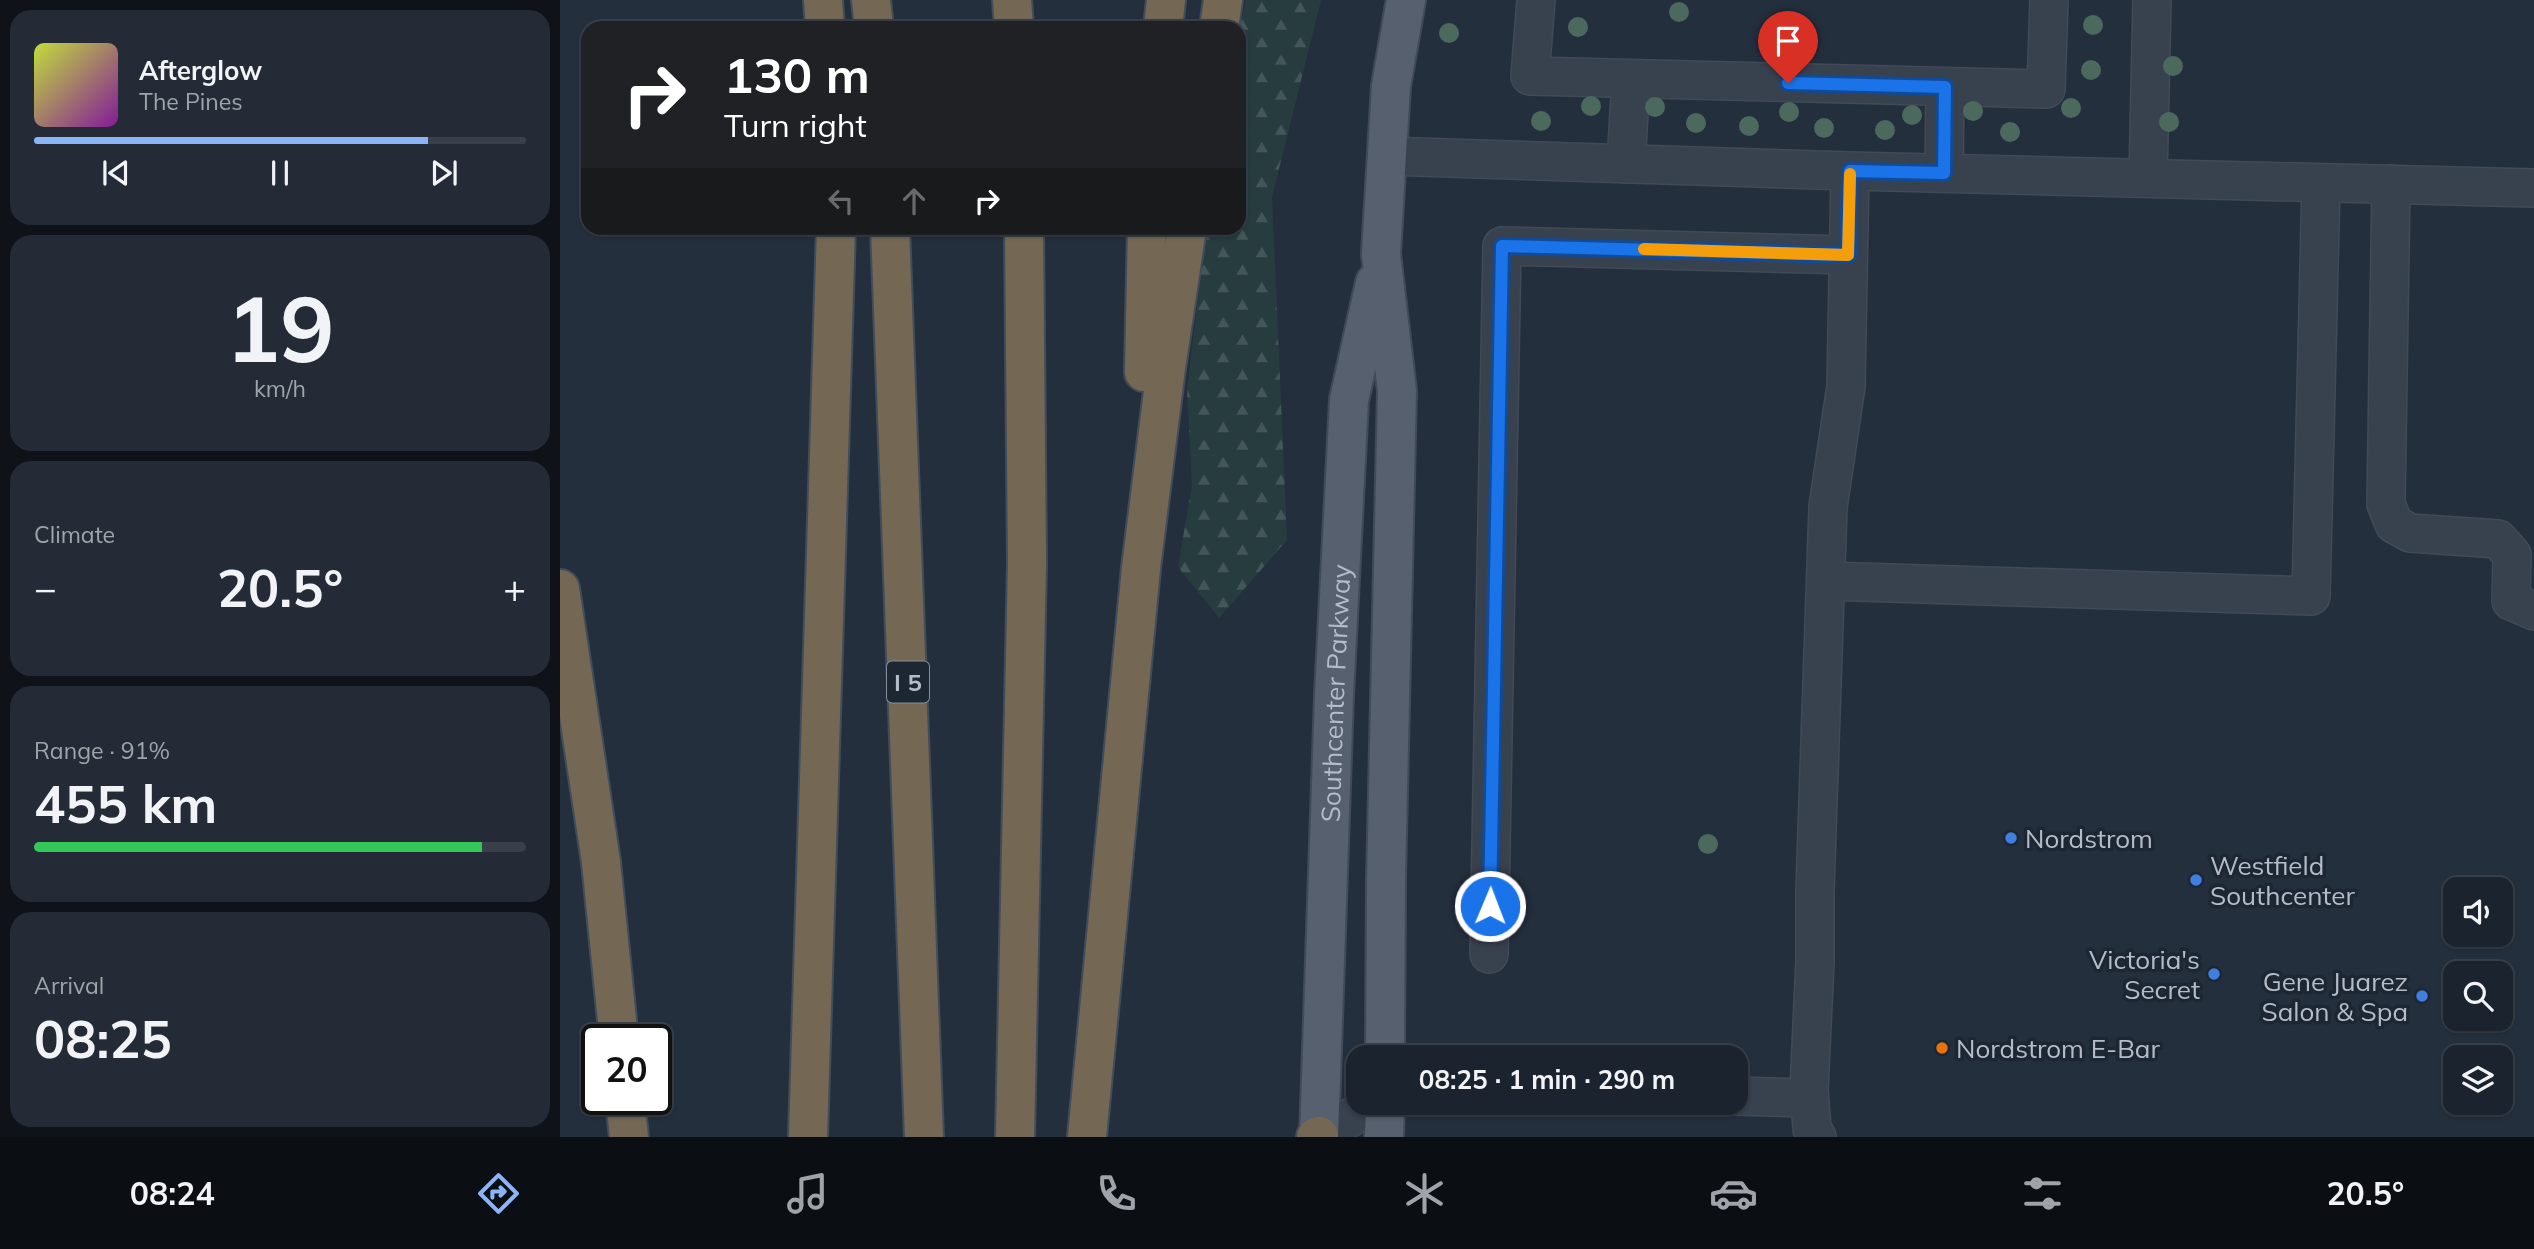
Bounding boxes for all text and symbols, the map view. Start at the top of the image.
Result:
pin [1758,11,1818,83]
icon: arrive [1769,22,1807,60]
text: 130 m [724,44,870,105]
icon: right [609,49,700,140]
text: Afterglow [139,54,262,87]
text: The Pines [139,87,243,116]
text: Turn right [724,105,867,145]
icon: previous [97,154,135,192]
icon: pause [261,154,299,192]
icon: next [425,154,463,192]
icon: left [822,182,860,220]
icon: ahead [895,182,933,220]
icon: right [968,182,1006,220]
text: 19 [225,271,335,385]
text: km/h [254,374,306,403]
text: Climate [34,520,115,549]
text: 20.5° [217,555,343,620]
street label: Southcenter Parkway [1313,563,1357,823]
text: − [34,564,57,612]
text: + [503,564,526,612]
road number: I 5 [887,662,929,702]
text: Range · 91% [34,736,170,765]
text: 455 km [34,771,217,836]
place label: Nordstrom [2025,822,2153,855]
marker: Nordstrom [2003,830,2019,846]
place label: Westfield Southcenter [2210,849,2355,912]
position arrow [1453,869,1527,943]
marker: Westfield Southcenter [2188,872,2204,888]
map controls [2443,877,2513,1115]
button: sound [2443,877,2513,947]
place label: Victoria's Secret [2089,943,2200,1006]
button: search [2443,961,2513,1031]
place label: Gene Juarez Salon & Spa [2262,965,2408,1028]
marker: Victoria's Secret [2206,966,2222,982]
text: Arrival [34,971,104,1000]
marker: Gene Juarez Salon & Spa [2414,988,2430,1004]
text: 08:25 [34,1006,172,1071]
speed limit sign: 20 [581,1024,672,1115]
place label: Nordstrom E-Bar [1956,1032,2160,1065]
marker: Nordstrom E-Bar [1934,1040,1950,1056]
button: layers [2443,1045,2513,1115]
text: 08:25 · 1 min · 290 m [1419,1063,1675,1096]
icon: directions [474,1169,523,1218]
icon: music [783,1169,832,1218]
icon: phone [1092,1169,1141,1218]
icon: climate [1400,1169,1449,1218]
icon: car [1709,1169,1758,1218]
icon: filters [2018,1169,2067,1218]
text: 08:24 [130,1173,215,1213]
text: 20.5° [2326,1173,2404,1213]

